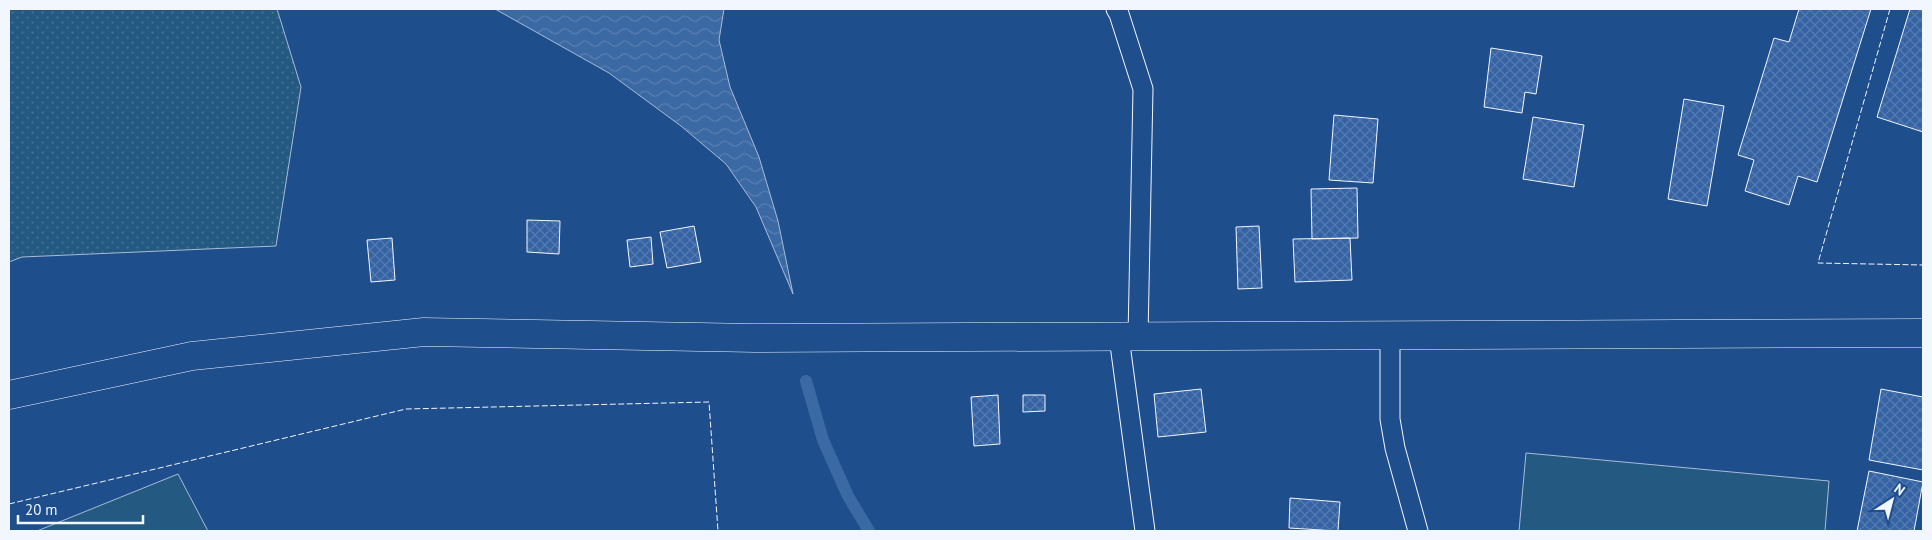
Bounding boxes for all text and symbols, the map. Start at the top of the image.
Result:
north arrow [1867,475,1917,525]
text: N [1891,479,1909,499]
scale bar [18,492,142,524]
text: 20 m [25,500,58,519]

